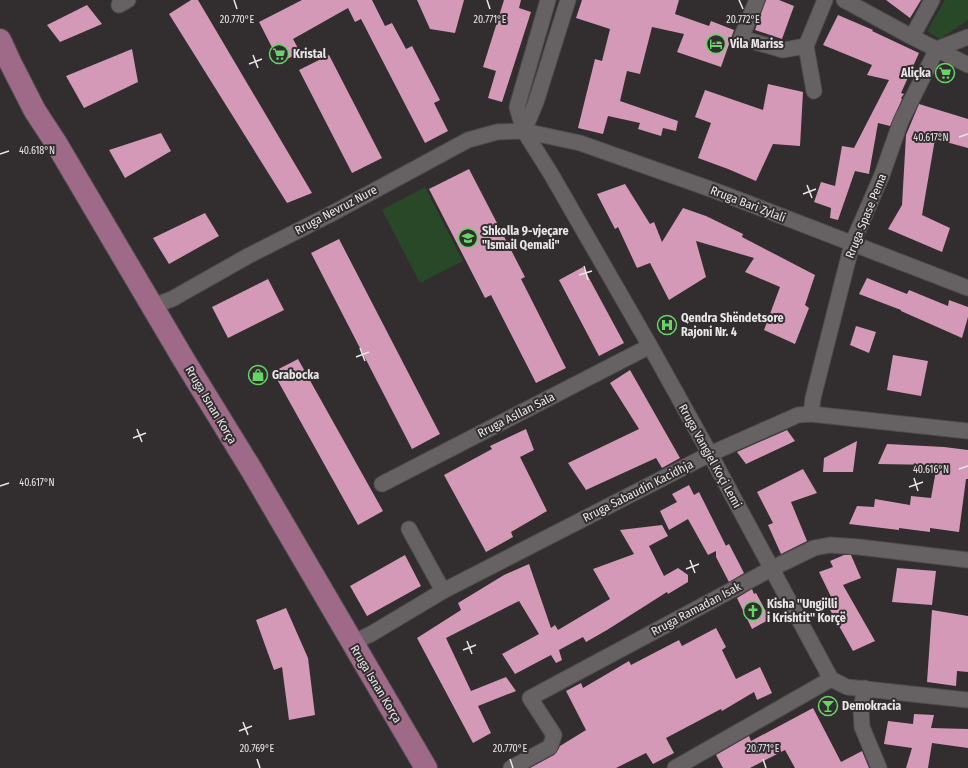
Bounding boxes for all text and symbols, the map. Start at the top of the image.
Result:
text: 20.770°E [220,14,254,26]
text: 20.771°E [473,14,507,26]
text: 20.772°E [726,14,760,26]
hotel icon: Vila Mariss [705,33,727,55]
place label: Vila Mariss [729,37,784,51]
supermarket icon: Kristal [268,43,290,65]
place label: Kristal [293,47,327,61]
supermarket icon: Aliçka [934,62,956,84]
place label: Aliçka [900,66,931,81]
text: 40.617°N [913,132,949,144]
text: 40.618°N [19,145,55,157]
street label: Rruga Spase Pema [843,172,889,260]
street label: Rruga Nevruz Nure [293,182,380,238]
street label: Rruga Bari Zylali [708,183,788,225]
place label: Shkolla 9-vjeçare "Ismail Qemali" [482,224,568,252]
school or university icon: Shkolla 9-vjeçare "Ismail Qemali" [457,227,479,249]
place label: Qendra Shëndetsore Rajoni Nr. 4 [681,311,784,339]
hospital icon: Qendra Shëndetsore Rajoni Nr. 4 [656,314,678,336]
street label: Rruga Isnan Korça [182,364,240,446]
shop icon: Grabocka [247,364,269,386]
place label: Grabocka [272,368,319,382]
street label: Rruga Asllan Sala [475,390,557,440]
street label: Rruga Vangjel Koçi Lemi [676,402,744,510]
street label: Rruga Sabaudin Kacidhja [580,457,696,525]
text: 40.616°N [913,464,949,476]
text: 40.617°N [19,477,55,489]
street label: Rruga Ramadan Isak [649,579,744,639]
place label: Kisha "Ungjilli i Krishtit" Korçë [767,597,846,626]
church icon: Kisha "Ungjilli i Krishtit" Korçë [742,600,764,622]
street label: Rruga Isnan Korça [347,643,405,725]
bar icon: Demokracia [817,695,839,717]
place label: Demokracia [842,699,901,713]
text: 20.769°E [240,743,275,755]
text: 20.770°E [493,743,527,755]
text: 20.771°E [746,743,780,755]

